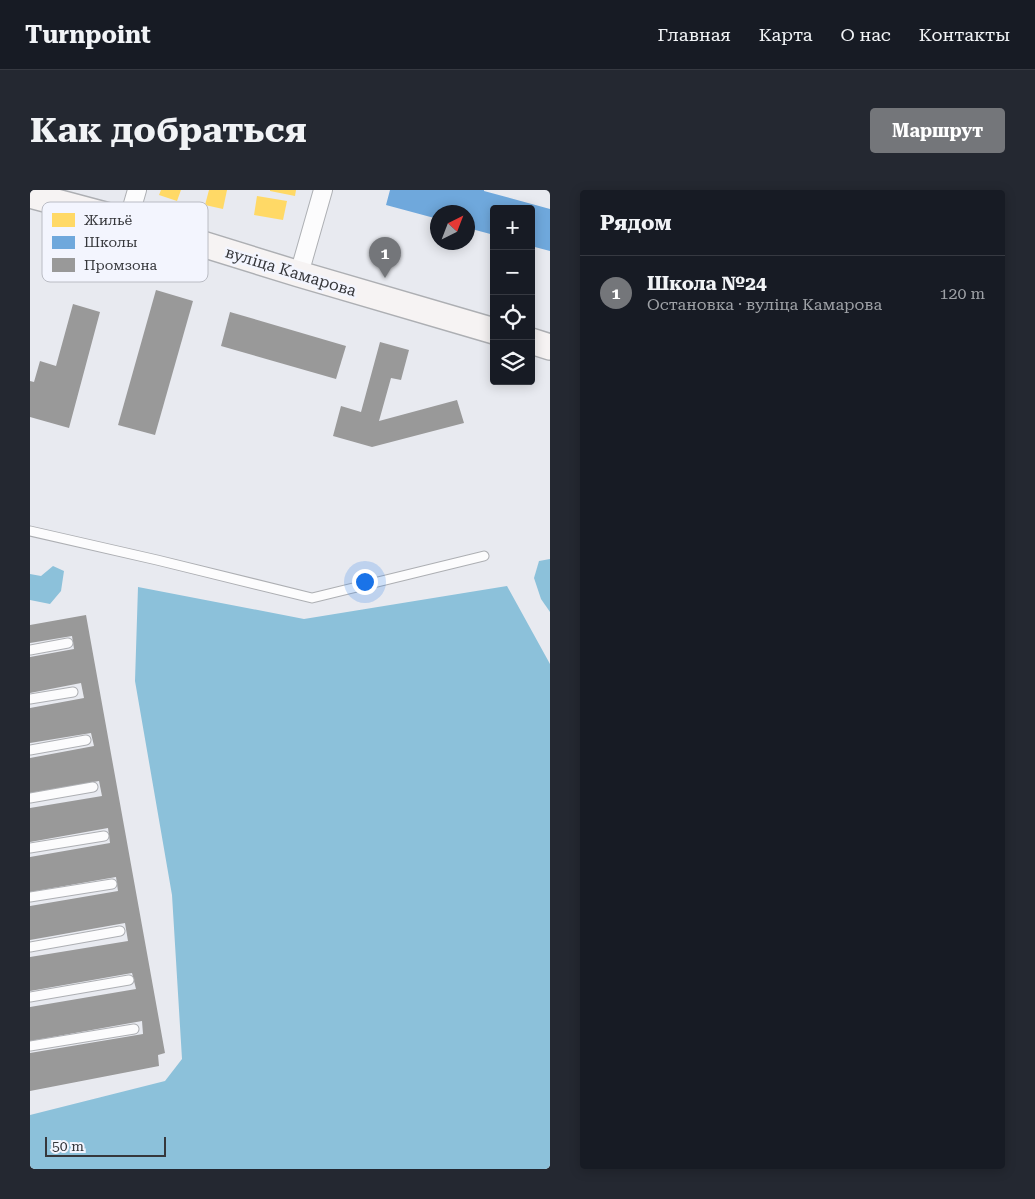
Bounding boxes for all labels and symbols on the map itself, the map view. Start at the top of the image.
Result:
legend [42,202,208,282]
north arrow [430,205,475,250]
text: Жильё [84,212,133,228]
text: Школы [84,234,137,250]
pin: 1 [369,237,401,278]
street label: вуліца Камарова [223,243,359,301]
text: Промзона [84,257,158,273]
your location [352,569,378,595]
scale bar [45,1134,166,1157]

